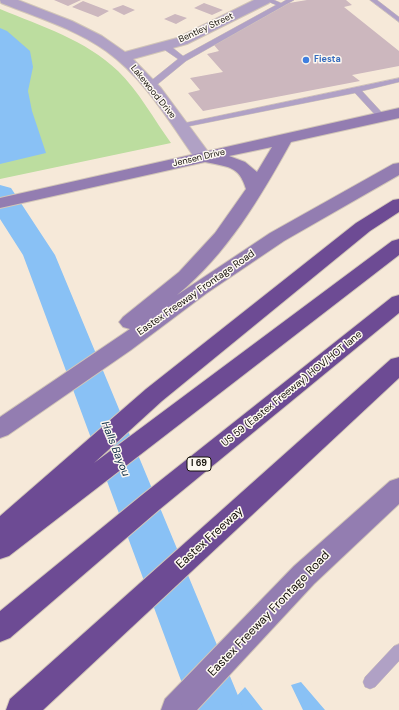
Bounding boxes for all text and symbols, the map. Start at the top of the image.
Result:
street label: Bentley Street [177,11,235,45]
marker: Fiesta [301,55,311,65]
place label: Fiesta [314,55,341,65]
street label: Lakewood Drive [128,63,178,121]
street label: Jensen Drive [172,147,226,169]
street label: Eastex Freeway Frontage Road [135,248,257,338]
street label: US 59 (Eastex Freeway) HOV/HOT lane [219,329,365,449]
water label: Halls Bayou [98,419,132,479]
road number: I 69 [187,457,211,471]
street label: Eastex Freeway [173,504,247,572]
street label: Eastex Freeway Frontage Road [205,548,333,680]

